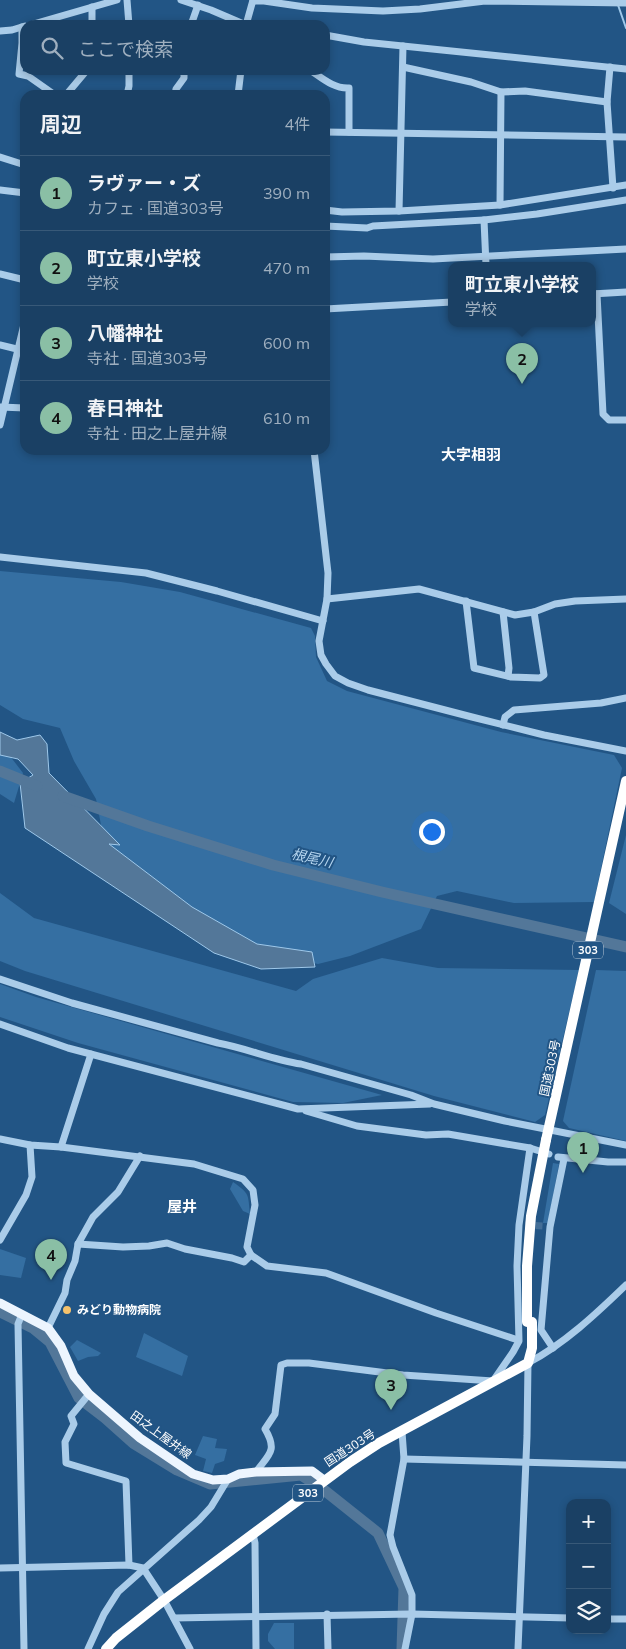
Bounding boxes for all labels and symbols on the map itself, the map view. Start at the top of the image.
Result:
pin: 2 [506,343,538,384]
district label: 大字相羽 [441,445,501,464]
your location [419,819,445,845]
water label: 根尾川 [290,845,336,872]
road number: 303 [573,942,603,958]
street label: 国道303号 [536,1038,563,1098]
pin: 1 [567,1132,599,1173]
district label: 屋井 [167,1197,197,1216]
pin: 4 [35,1239,67,1280]
place label: みどり動物病院 [77,1302,161,1317]
marker: みどり動物病院 [61,1304,73,1316]
pin: 3 [375,1369,407,1410]
street label: 田之上屋井線 [128,1407,195,1462]
street label: 国道303号 [321,1426,378,1470]
road number: 303 [293,1485,323,1502]

